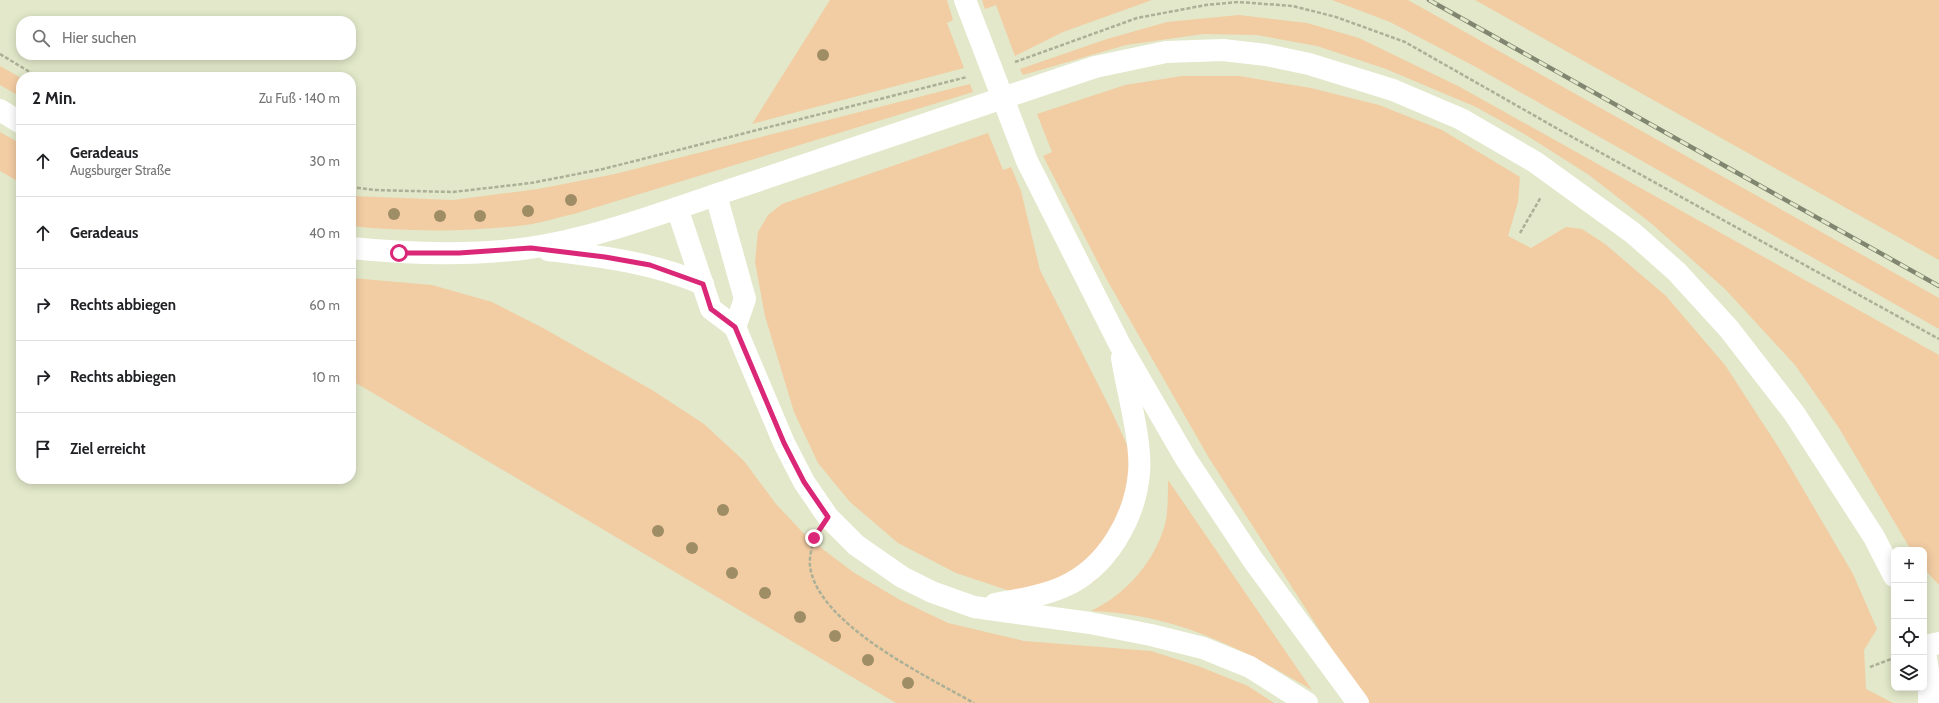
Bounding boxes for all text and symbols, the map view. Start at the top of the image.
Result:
search box [16,16,356,60]
icon: search [30,27,52,49]
text: Hier suchen [62,29,137,47]
text: 2 Min. [32,88,76,108]
text: Zu Fuß · 140 m [259,90,340,106]
text: Geradeaus [70,144,138,162]
icon: ahead [32,150,54,172]
text: 30 m [310,153,340,169]
text: Augsburger Straße [70,162,171,178]
icon: ahead [32,222,54,244]
text: Geradeaus [70,224,138,242]
text: 40 m [309,225,340,241]
route start [390,244,408,262]
icon: right [32,294,54,316]
text: Rechts abbiegen [70,296,176,314]
text: 60 m [309,297,340,313]
icon: right [32,366,54,388]
text: Rechts abbiegen [70,368,176,386]
text: 10 m [312,369,340,385]
icon: arrive [32,438,54,460]
text: Ziel erreicht [70,440,146,458]
route end [805,529,823,547]
map controls [1891,547,1927,691]
button: + [1891,547,1927,583]
button: − [1891,583,1927,619]
button: locate [1891,619,1927,655]
button: layers [1891,655,1927,691]

